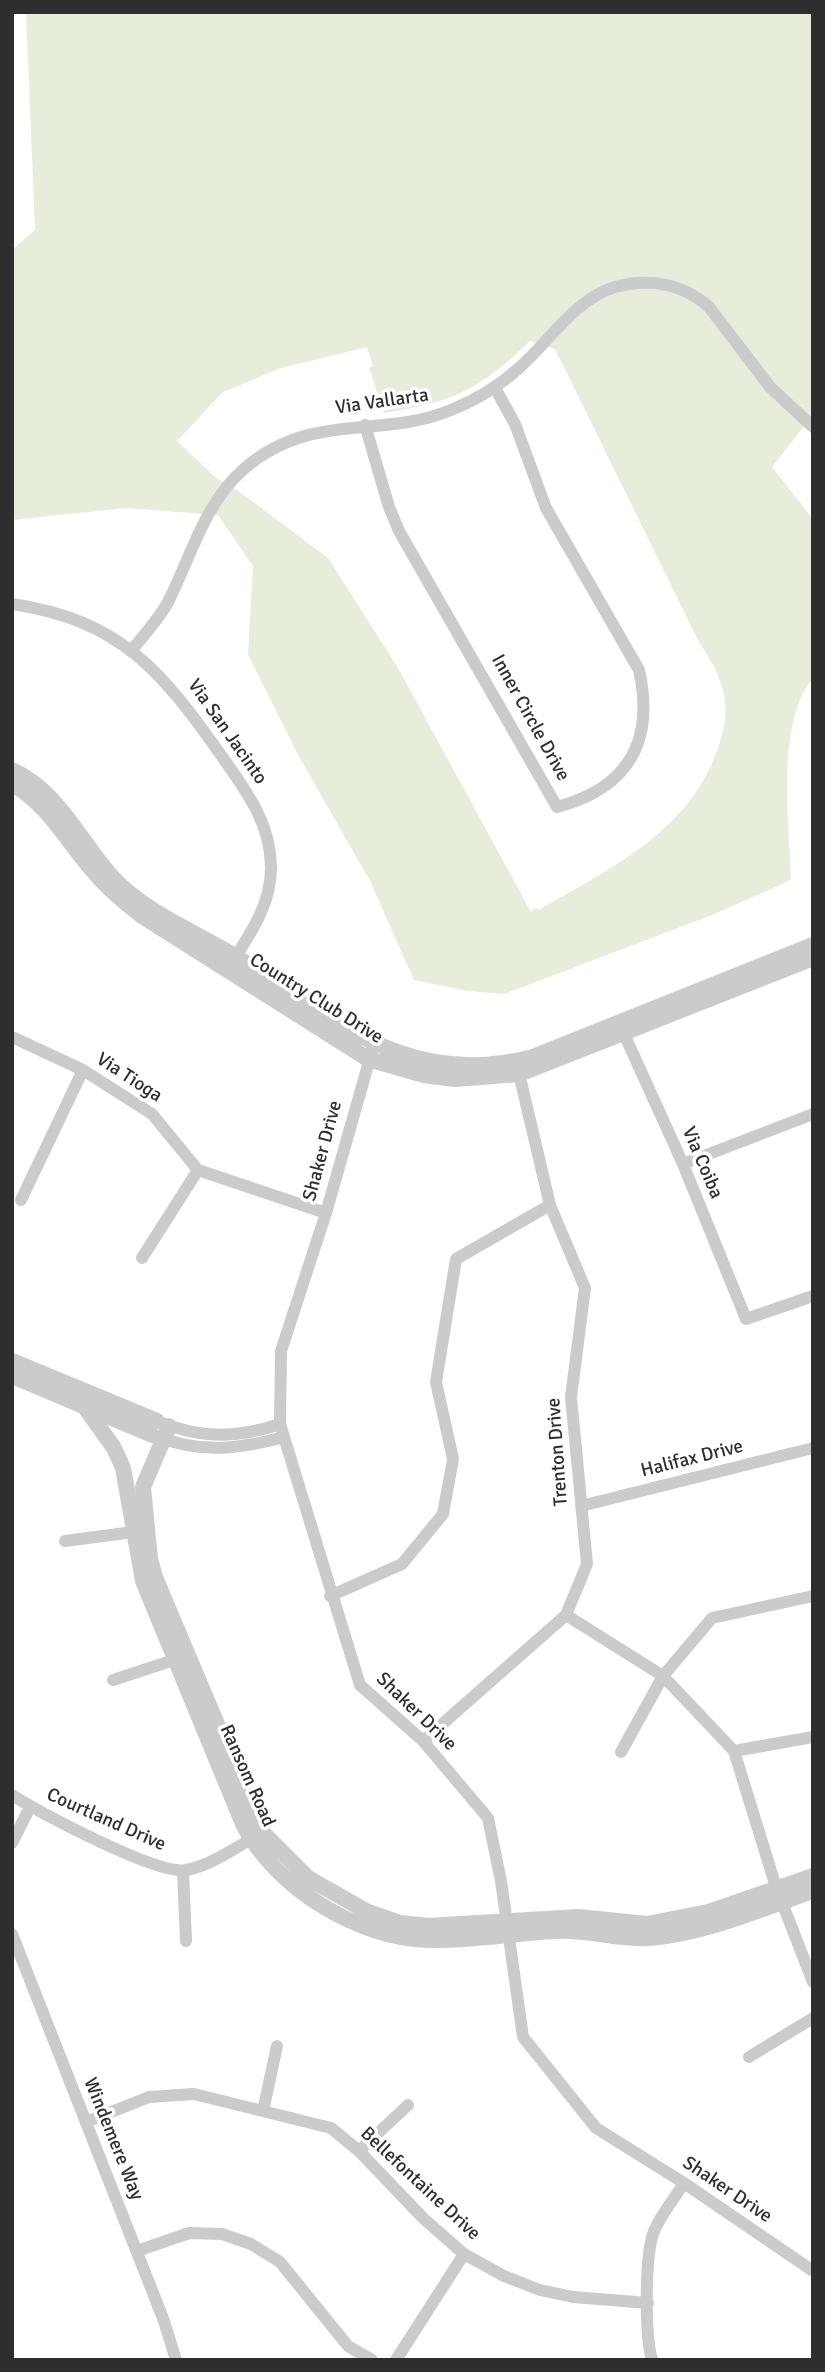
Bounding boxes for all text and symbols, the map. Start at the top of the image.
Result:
street label: Via Vallarta [334,384,430,420]
street label: Inner Circle Drive [486,651,574,785]
street label: Via San Jacinto [182,675,272,789]
street label: Country Club Drive [245,949,387,1049]
street label: Via Tioga [92,1048,166,1108]
street label: Shaker Drive [299,1098,347,1204]
street label: Via Coiba [677,1124,727,1202]
street label: Trenton Drive [543,1397,573,1507]
street label: Halifax Drive [639,1435,745,1483]
street label: Shaker Drive [371,1668,461,1756]
street label: Ransom Road [214,1721,280,1831]
street label: Courtland Drive [43,1784,169,1856]
street label: Windemere Way [78,2074,148,2204]
street label: Bellefontaine Drive [355,2123,485,2245]
street label: Shaker Drive [678,2152,776,2228]

